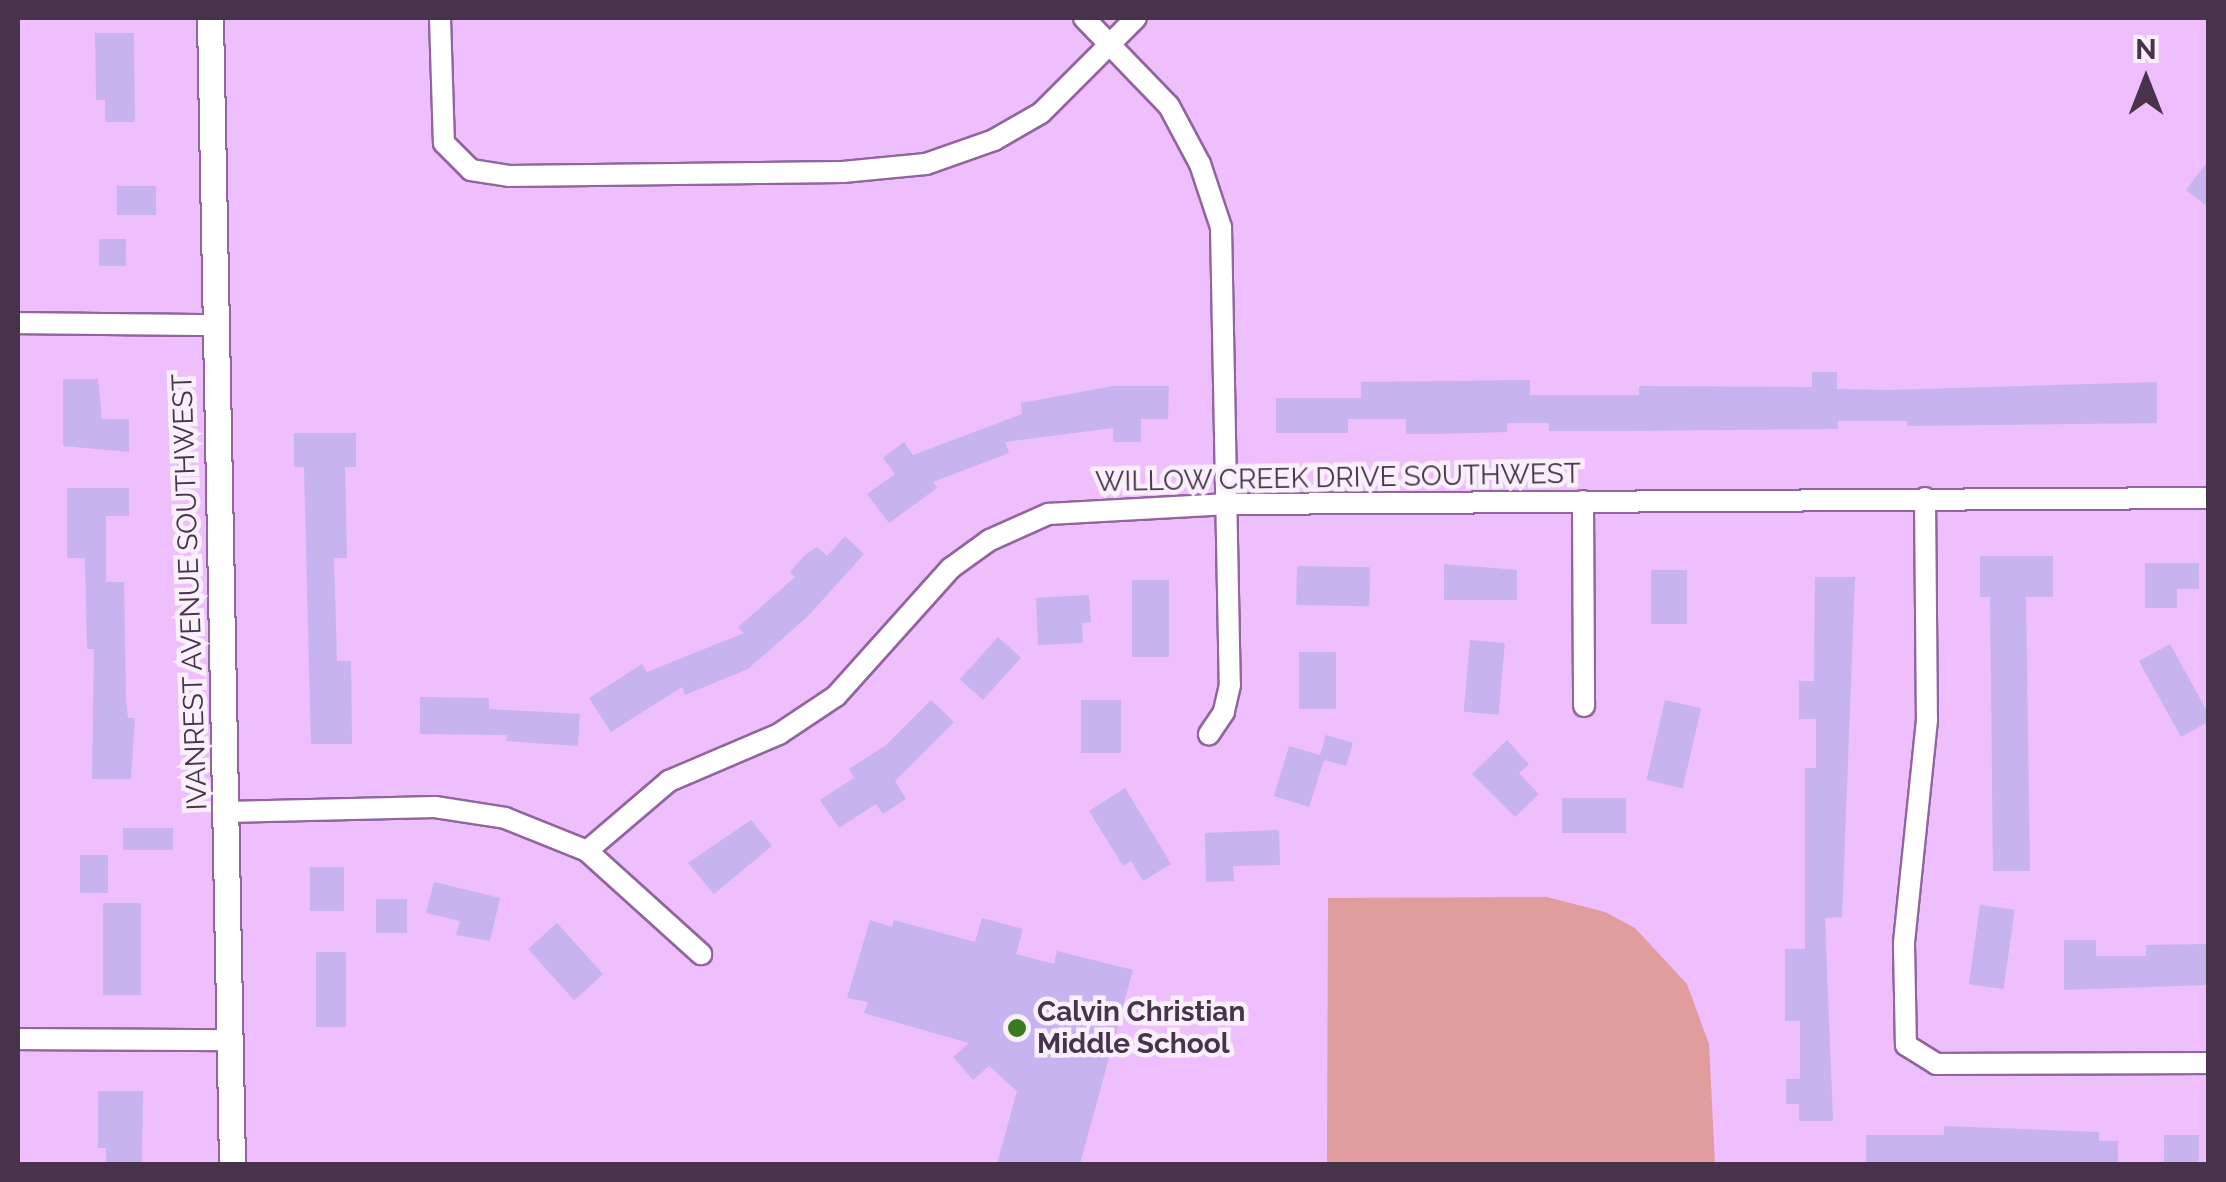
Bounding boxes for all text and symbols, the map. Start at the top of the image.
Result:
north arrow [2096,30,2196,130]
text: N [2135,33,2157,66]
street label: IVANREST AVENUE SOUTHWEST [166,372,214,812]
street label: WILLOW CREEK DRIVE SOUTHWEST [1094,457,1582,499]
place label: Calvin Christian Middle School [1037,995,1245,1061]
marker: Calvin Christian Middle School [1006,1017,1028,1039]

